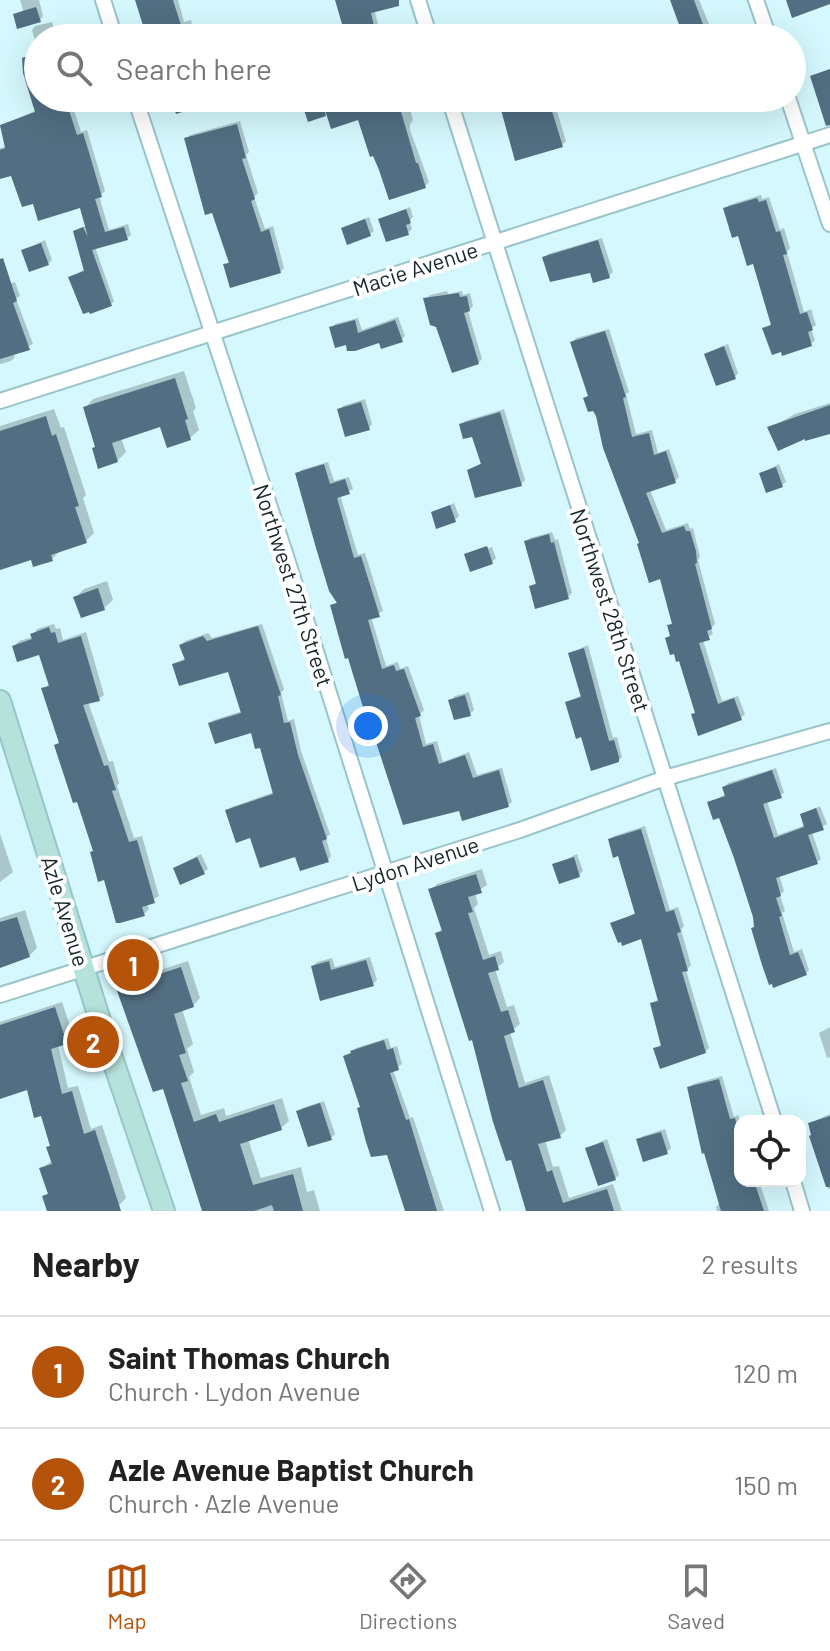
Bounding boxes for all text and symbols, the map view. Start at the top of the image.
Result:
search box [24,24,806,112]
icon: search [52,46,96,90]
text: Search here [116,50,272,86]
street label: Macie Avenue [349,236,481,300]
street label: Northwest 27th Street [249,480,339,690]
street label: Northwest 28th Street [566,505,656,715]
your location [348,706,388,746]
street label: Lydon Avenue [348,830,482,896]
street label: Azle Avenue [37,853,95,969]
pin: 1 [107,935,159,995]
pin: 2 [67,1012,119,1072]
map controls [734,1115,806,1187]
button: locate [734,1115,806,1187]
text: Nearby [32,1243,140,1284]
text: 2 results [702,1248,798,1279]
text: Saint Thomas Church [108,1339,390,1375]
text: 1 [53,1357,63,1388]
text: 120 m [734,1357,798,1388]
text: Church · Lydon Avenue [108,1375,361,1406]
text: Azle Avenue Baptist Church [108,1451,474,1487]
text: 2 [51,1469,65,1500]
text: 150 m [734,1469,798,1500]
text: Church · Azle Avenue [108,1487,339,1518]
tab: Map [105,1559,149,1633]
tab: Directions [359,1559,457,1633]
tab: Saved [667,1559,725,1633]

